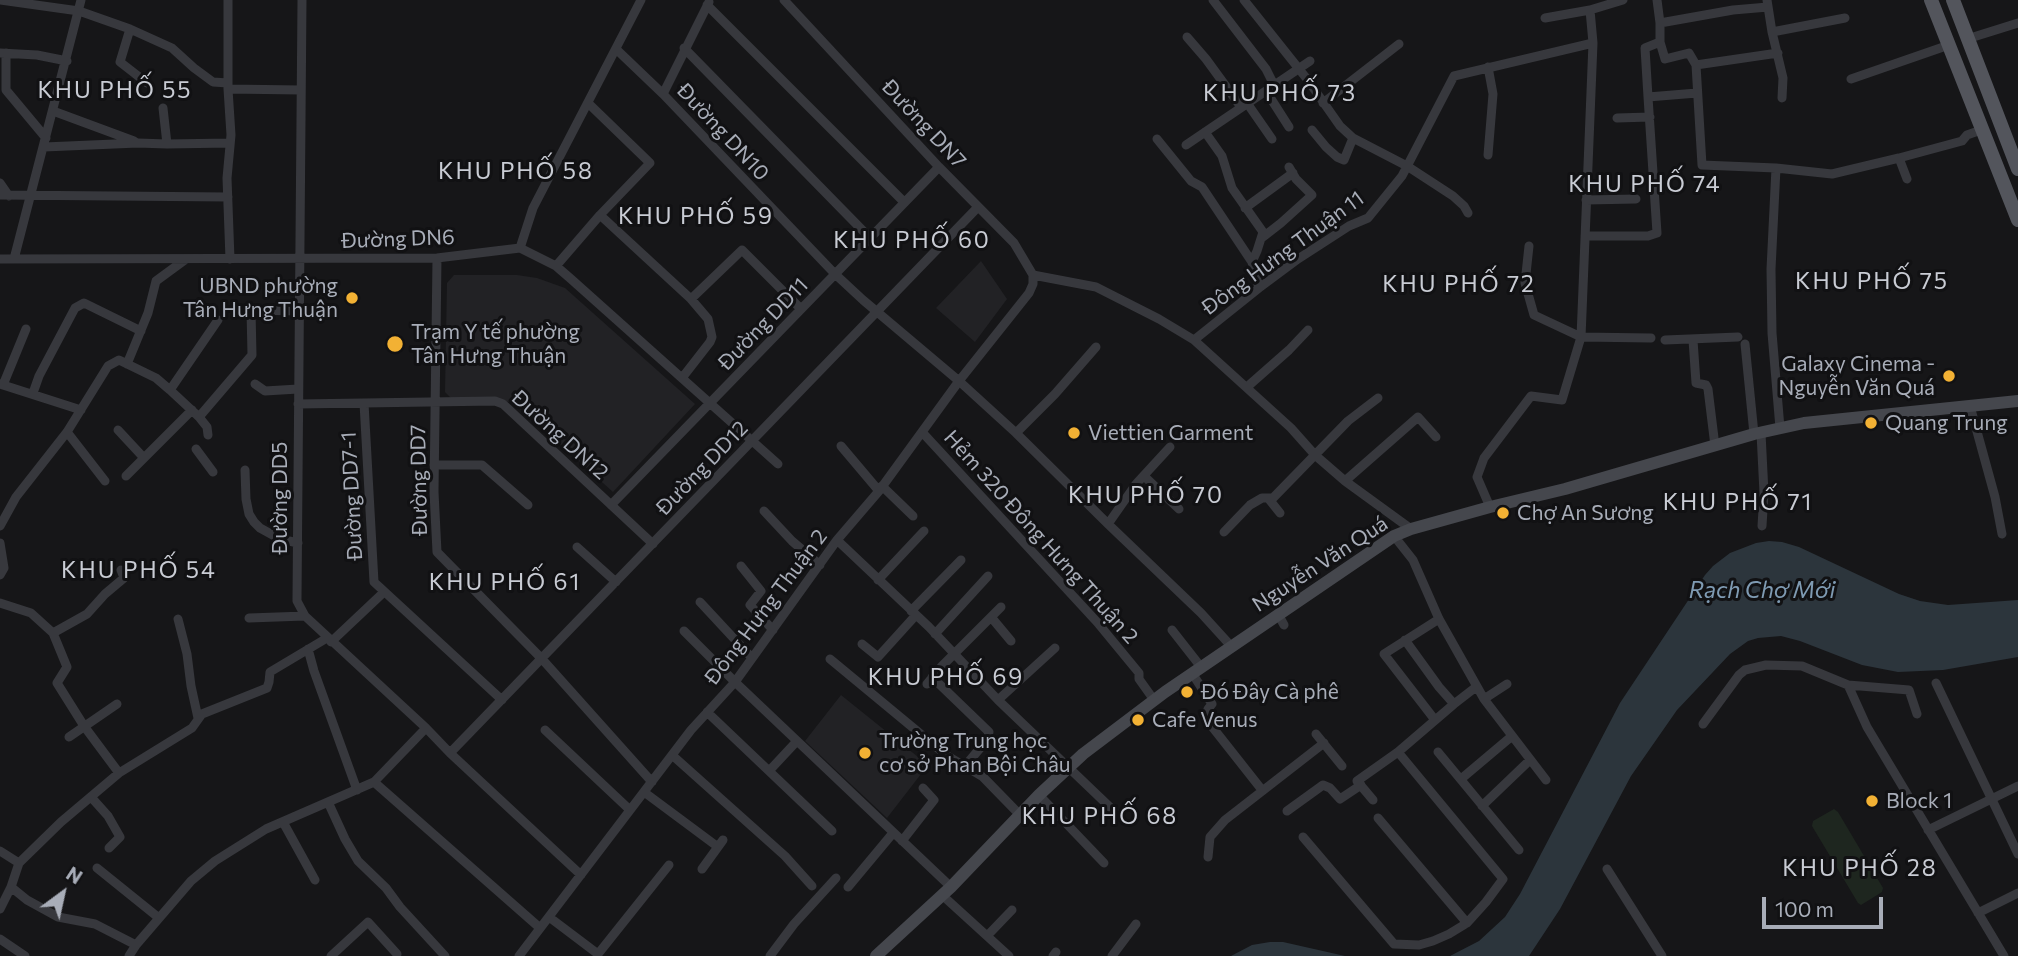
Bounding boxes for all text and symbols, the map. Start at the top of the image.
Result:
street label: Đường DN7 [877,74,971,174]
district label: KHU PHỐ 55 [39,76,191,104]
street label: Đường DN10 [672,78,774,186]
district label: KHU PHỐ 73 [1204,79,1356,107]
district label: KHU PHỐ 58 [439,157,593,185]
district label: KHU PHỐ 74 [1570,170,1720,198]
street label: Đông Hưng Thuận 11 [1197,186,1369,320]
district label: KHU PHỐ 59 [619,202,773,230]
street label: Đường DN6 [341,224,455,254]
district label: KHU PHỐ 60 [834,226,990,254]
district label: KHU PHỐ 75 [1796,267,1948,295]
district label: KHU PHỐ 72 [1383,270,1535,298]
place label: UBND phường Tân Hưng Thuận [183,273,338,323]
street label: Đường DD11 [713,273,813,375]
marker: UBND phường Tân Hưng Thuận [344,290,360,306]
place label: Trạm Y tế phường Tân Hưng Thuận [411,319,580,369]
marker: Trạm Y tế phường Tân Hưng Thuận [385,334,405,354]
place label: Galaxy Cinema - Nguyễn Văn Quá [1778,351,1935,401]
marker: Galaxy Cinema - Nguyễn Văn Quá [1941,368,1957,384]
street label: Đường DN12 [506,385,614,485]
place label: Quang Trung [1885,410,2008,436]
marker: Quang Trung [1863,415,1879,431]
street label: Đường DD12 [651,416,753,520]
place label: Viettien Garment [1088,420,1253,446]
street label: Đường DD7 [405,424,433,536]
street label: Hẻm 320 Đông Hưng Thuận 2 [939,425,1143,649]
marker: Viettien Garment [1066,425,1082,441]
street label: Đường DD7-1 [336,431,368,561]
street label: Đường DD5 [267,442,293,554]
district label: KHU PHỐ 70 [1069,481,1223,509]
district label: KHU PHỐ 71 [1664,488,1812,516]
place label: Chợ An Sương [1517,500,1654,526]
marker: Chợ An Sương [1495,505,1511,521]
street label: Nguyễn Văn Quá [1247,511,1393,617]
street label: Đông Hưng Thuận 2 [699,524,833,690]
district label: KHU PHỐ 54 [62,556,216,584]
district label: KHU PHỐ 61 [430,568,580,596]
water label: Rạch Chợ Mới [1689,576,1835,604]
district label: KHU PHỐ 69 [869,663,1023,691]
place label: Đó Đây Cà phê [1201,679,1339,705]
marker: Đó Đây Cà phê [1179,684,1195,700]
place label: Cafe Venus [1152,707,1258,733]
marker: Cafe Venus [1130,712,1146,728]
place label: Trường Trung học cơ sở Phan Bội Châu [879,728,1071,778]
marker: Trường Trung học cơ sở Phan Bội Châu [857,745,873,761]
place label: Block 1 [1886,788,1952,814]
marker: Block 1 [1864,793,1880,809]
district label: KHU PHỐ 68 [1023,802,1177,830]
district label: KHU PHỐ 28 [1784,854,1936,882]
north arrow [28,858,98,928]
text: N [62,861,87,888]
scale bar [1766,883,1887,927]
text: 100 m [1775,896,1834,921]

